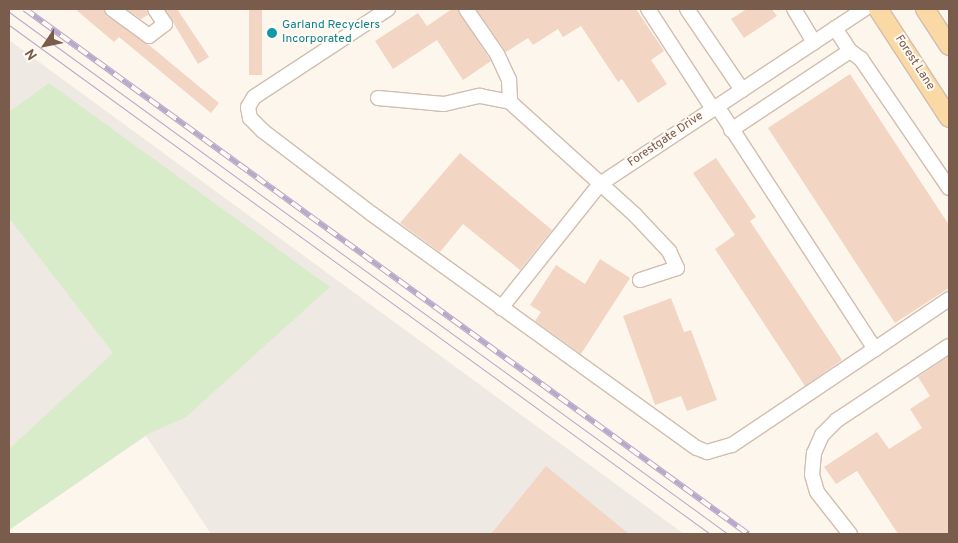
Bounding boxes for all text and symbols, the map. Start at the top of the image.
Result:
place label: Garland Recyclers Incorporated [282,19,380,47]
north arrow [20,20,70,70]
marker: Garland Recyclers Incorporated [266,27,278,39]
street label: Forest Lane [891,33,937,93]
text: N [22,45,42,63]
street label: Forestgate Drive [625,109,707,171]

